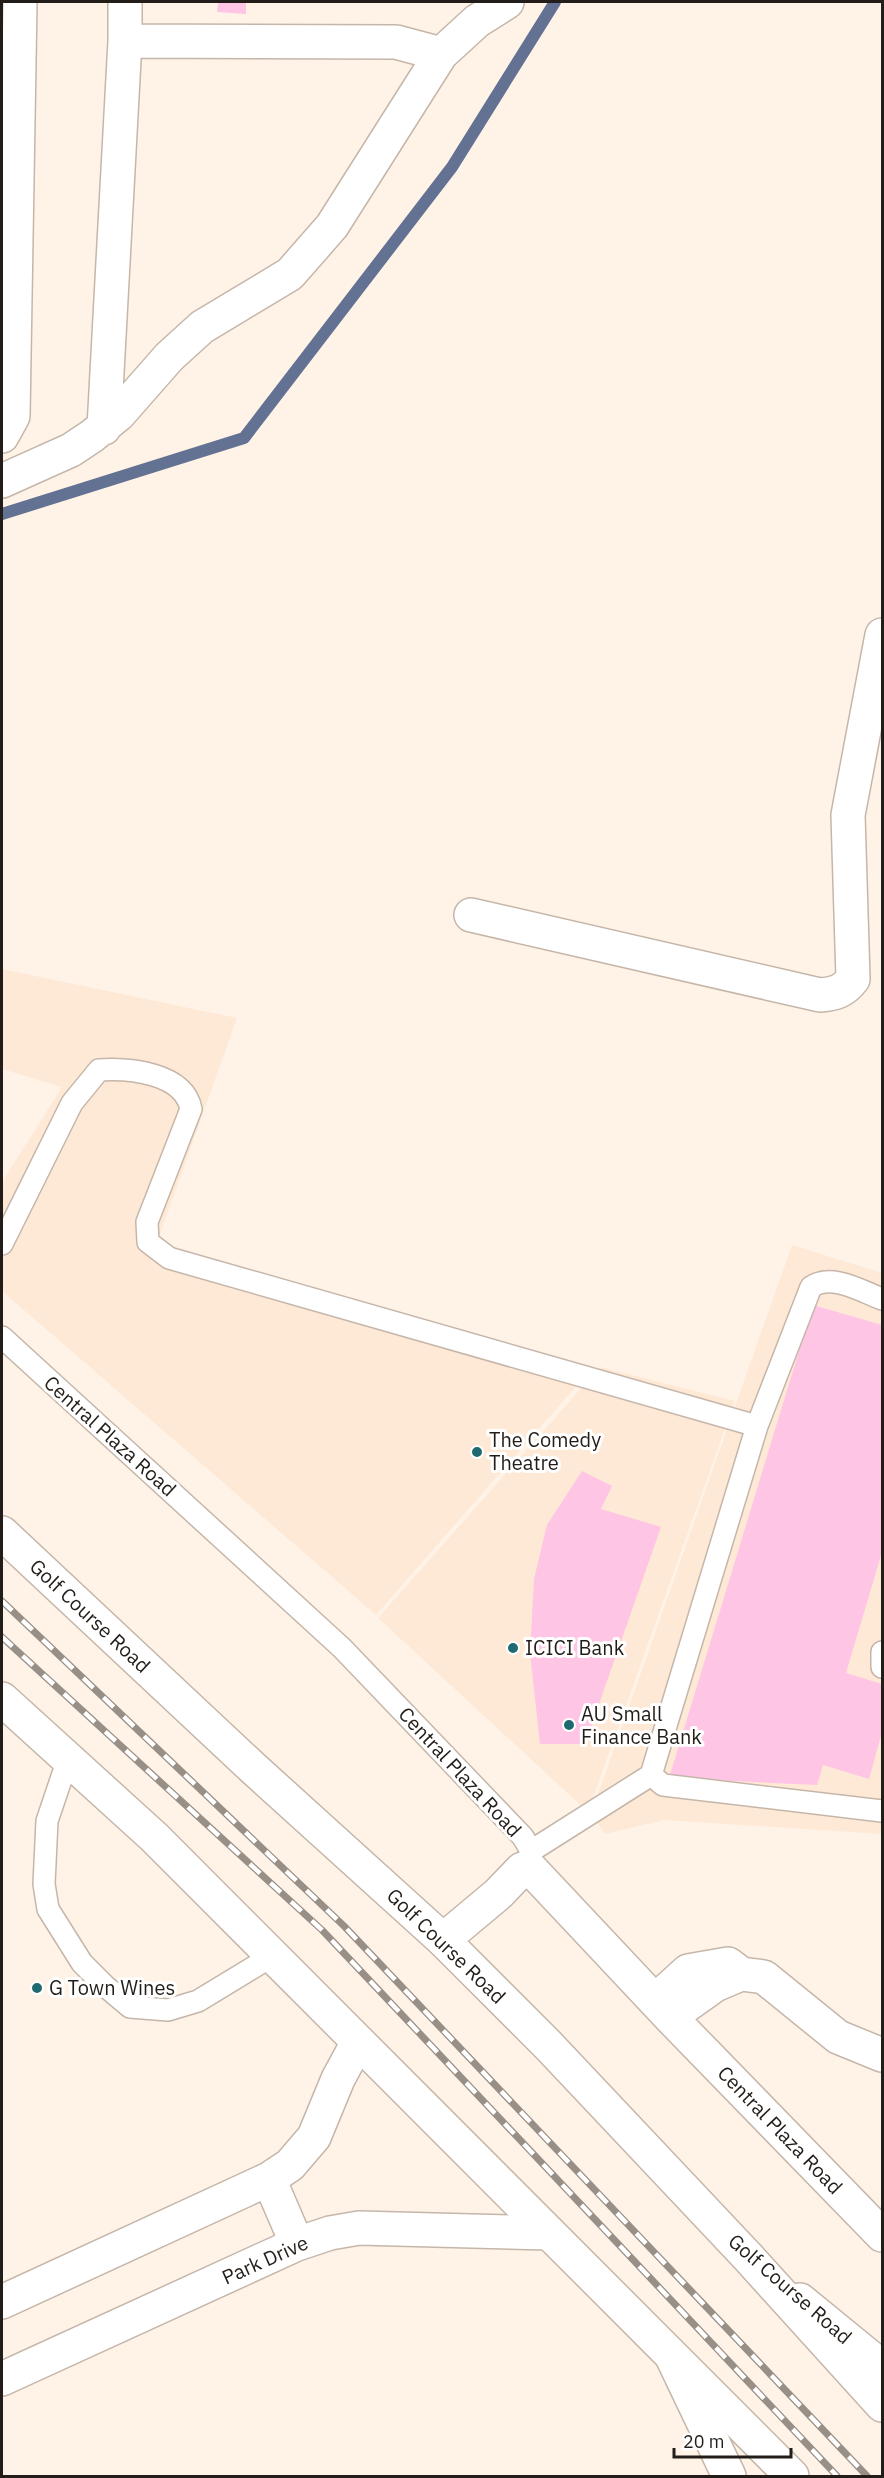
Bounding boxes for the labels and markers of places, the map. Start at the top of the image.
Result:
place label: The Comedy Theatre [489,1426,601,1476]
marker: The Comedy Theatre [470,1445,484,1459]
place label: ICICI Bank [525,1634,625,1661]
marker: ICICI Bank [506,1641,520,1655]
place label: AU Small Finance Bank [581,1700,702,1750]
marker: AU Small Finance Bank [562,1718,576,1732]
place label: G Town Wines [49,1974,175,2001]
marker: G Town Wines [30,1981,44,1995]

